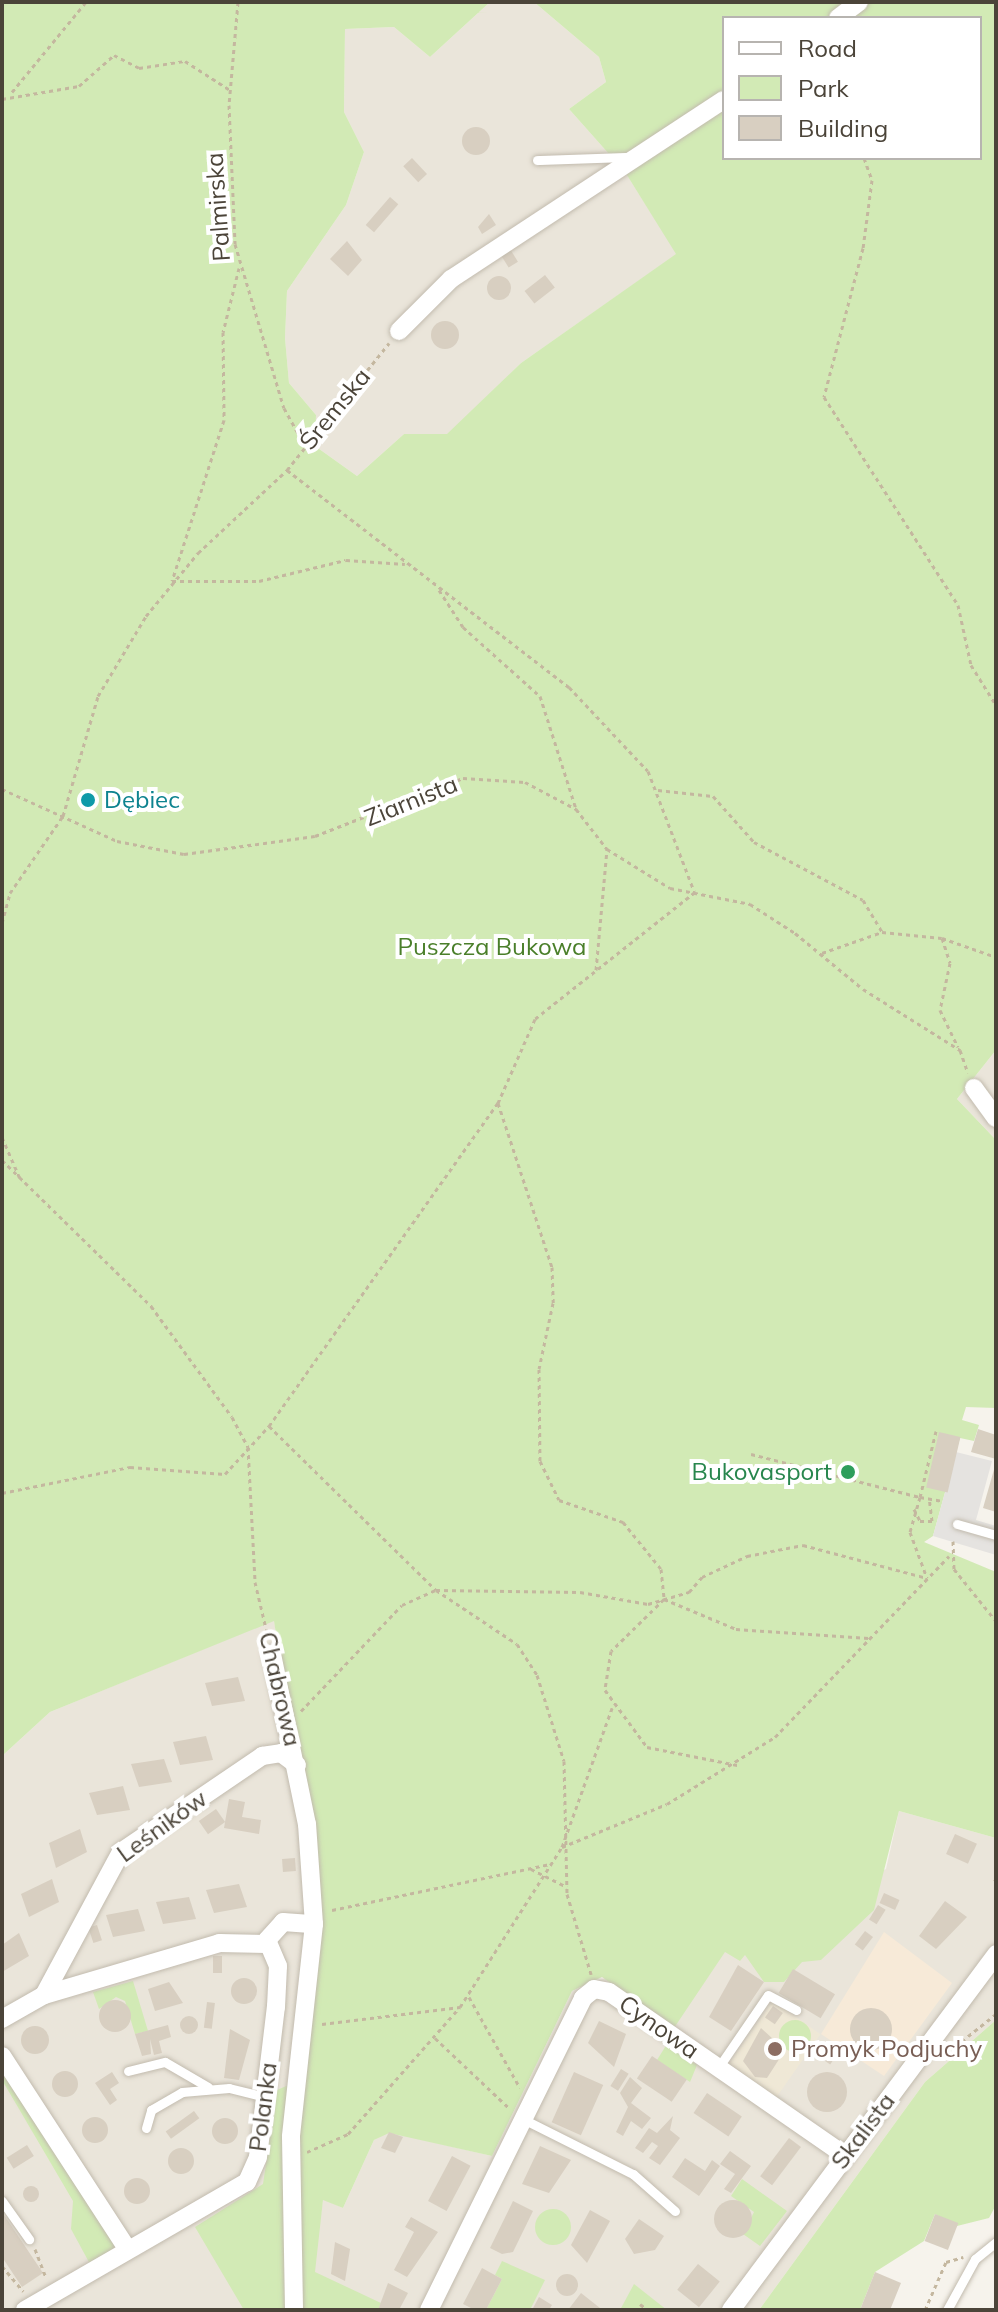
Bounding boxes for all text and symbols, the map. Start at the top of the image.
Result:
legend [722,16,982,160]
text: Road [798,33,857,63]
text: Park [798,73,849,103]
text: Building [798,113,888,143]
street label: Palmirska [200,152,236,262]
street label: Śremska [294,363,376,455]
street label: Ziarnista [360,769,462,833]
place label: Dębiec [104,786,180,814]
marker: Dębiec [79,791,97,809]
park label: Puszcza Bukowa [398,933,586,961]
place label: Bukovasport [692,1458,832,1486]
marker: Bukovasport [839,1463,857,1481]
street label: Chabrowa [253,1629,307,1749]
street label: Leśników [111,1784,213,1868]
street label: Cynowa [613,1989,705,2065]
place label: Promyk Podjuchy [791,2035,982,2063]
marker: Promyk Podjuchy [766,2040,784,2058]
street label: Polanka [243,2061,283,2153]
street label: Skalista [825,2087,901,2175]

